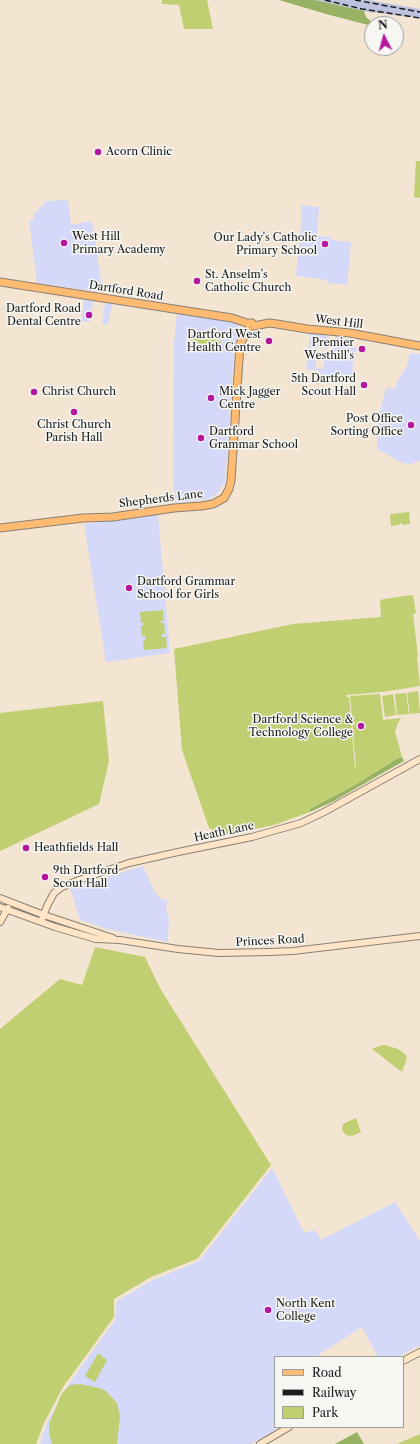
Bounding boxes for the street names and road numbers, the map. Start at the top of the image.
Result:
street label: Dartford Road [88,279,164,303]
street label: West Hill [314,313,364,331]
street label: Shepherds Lane [118,487,204,511]
street label: Heath Lane [193,819,255,845]
street label: Princes Road [235,933,305,949]

